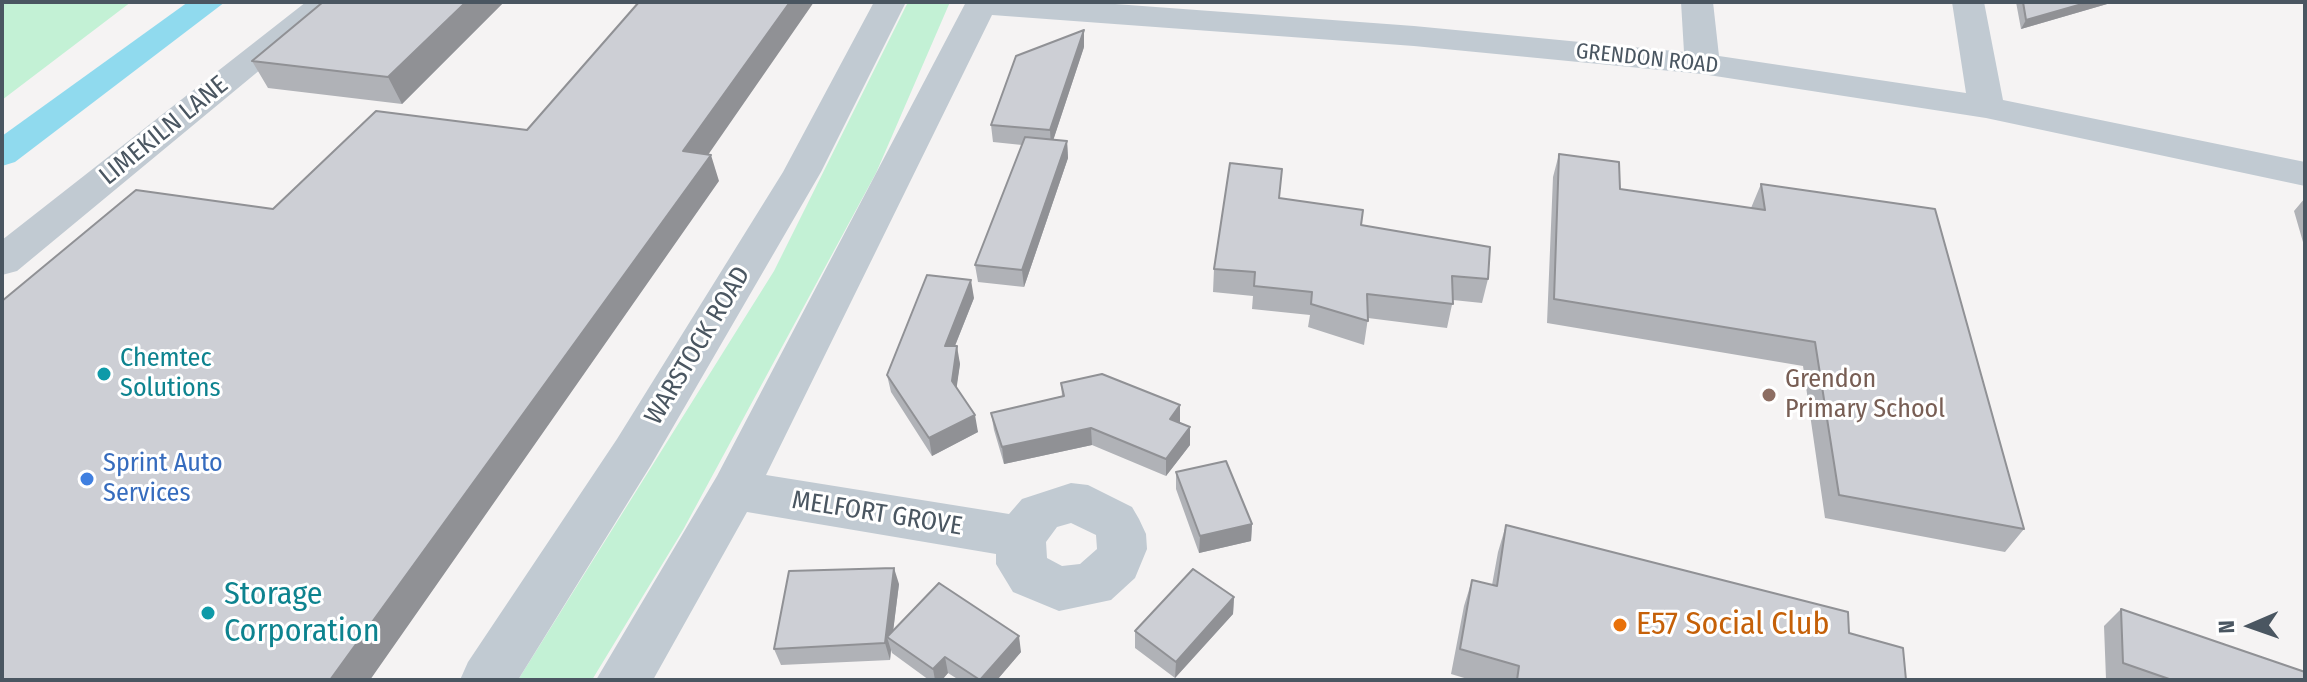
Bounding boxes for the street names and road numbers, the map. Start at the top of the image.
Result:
street label: GRENDON ROAD [1574,38,1720,80]
street label: LIMEKILN LANE [94,70,234,192]
street label: WARSTOCK ROAD [639,261,757,431]
street label: MELFORT GROVE [790,485,964,543]

